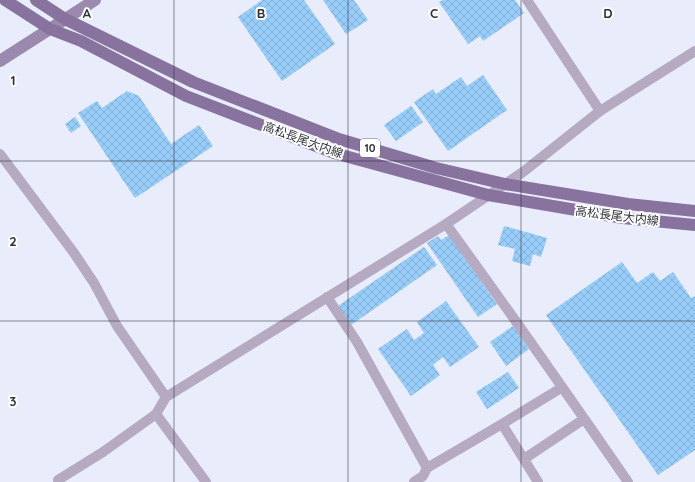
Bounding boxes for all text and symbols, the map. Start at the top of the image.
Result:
text: A [83,5,92,21]
text: B [257,5,265,21]
text: C [430,5,438,21]
text: D [603,5,613,21]
text: 1 [10,72,16,88]
street label: 高松長尾大内線 [261,118,345,161]
road number: 10 [360,139,380,157]
street label: 高松長尾大内線 [574,203,660,228]
text: 2 [9,233,17,249]
text: 3 [10,393,17,409]

